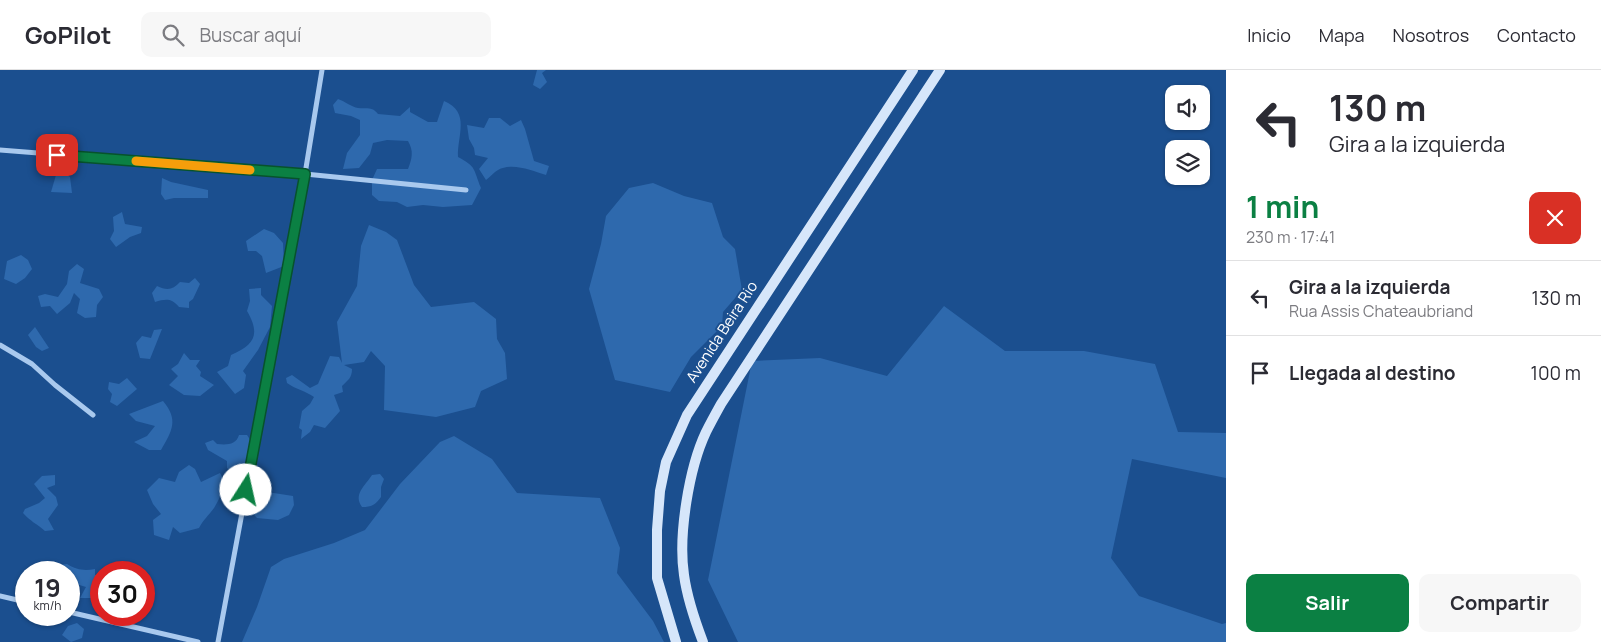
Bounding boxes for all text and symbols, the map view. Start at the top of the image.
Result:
search box [141,12,491,57]
text: GoPilot [25,18,111,51]
icon: search [159,21,187,49]
text: Buscar aquí [199,22,302,48]
text: Inicio [1247,23,1291,47]
text: Mapa [1319,23,1365,47]
text: Nosotros [1393,23,1469,47]
text: Contacto [1497,23,1576,47]
text: 130 m [1329,84,1426,132]
map controls [1165,85,1210,185]
button: sound [1165,85,1210,130]
icon: left [1246,90,1311,155]
text: Gira a la izquierda [1329,129,1505,159]
pin [36,134,78,176]
button: layers [1165,140,1210,185]
icon: arrive [43,141,71,169]
text: 1 min [1246,186,1319,227]
button: close [1529,192,1581,244]
text: 230 m · 17:41 [1246,226,1335,248]
text: Gira a la izquierda [1289,274,1450,300]
street label: Avenida Beira Rio [681,277,762,387]
icon: left [1246,284,1274,312]
text: 130 m [1532,285,1581,311]
text: Rua Assis Chateaubriand [1289,300,1473,322]
icon: arrive [1246,359,1274,387]
text: Llegada al destino [1289,360,1456,386]
text: 100 m [1530,360,1581,386]
position arrow [219,463,271,515]
speed limit sign: 30 [90,561,155,626]
text: 19 [34,570,61,605]
button: Salir [1246,574,1409,632]
button: Compartir [1419,574,1581,632]
text: km/h [34,597,61,614]

